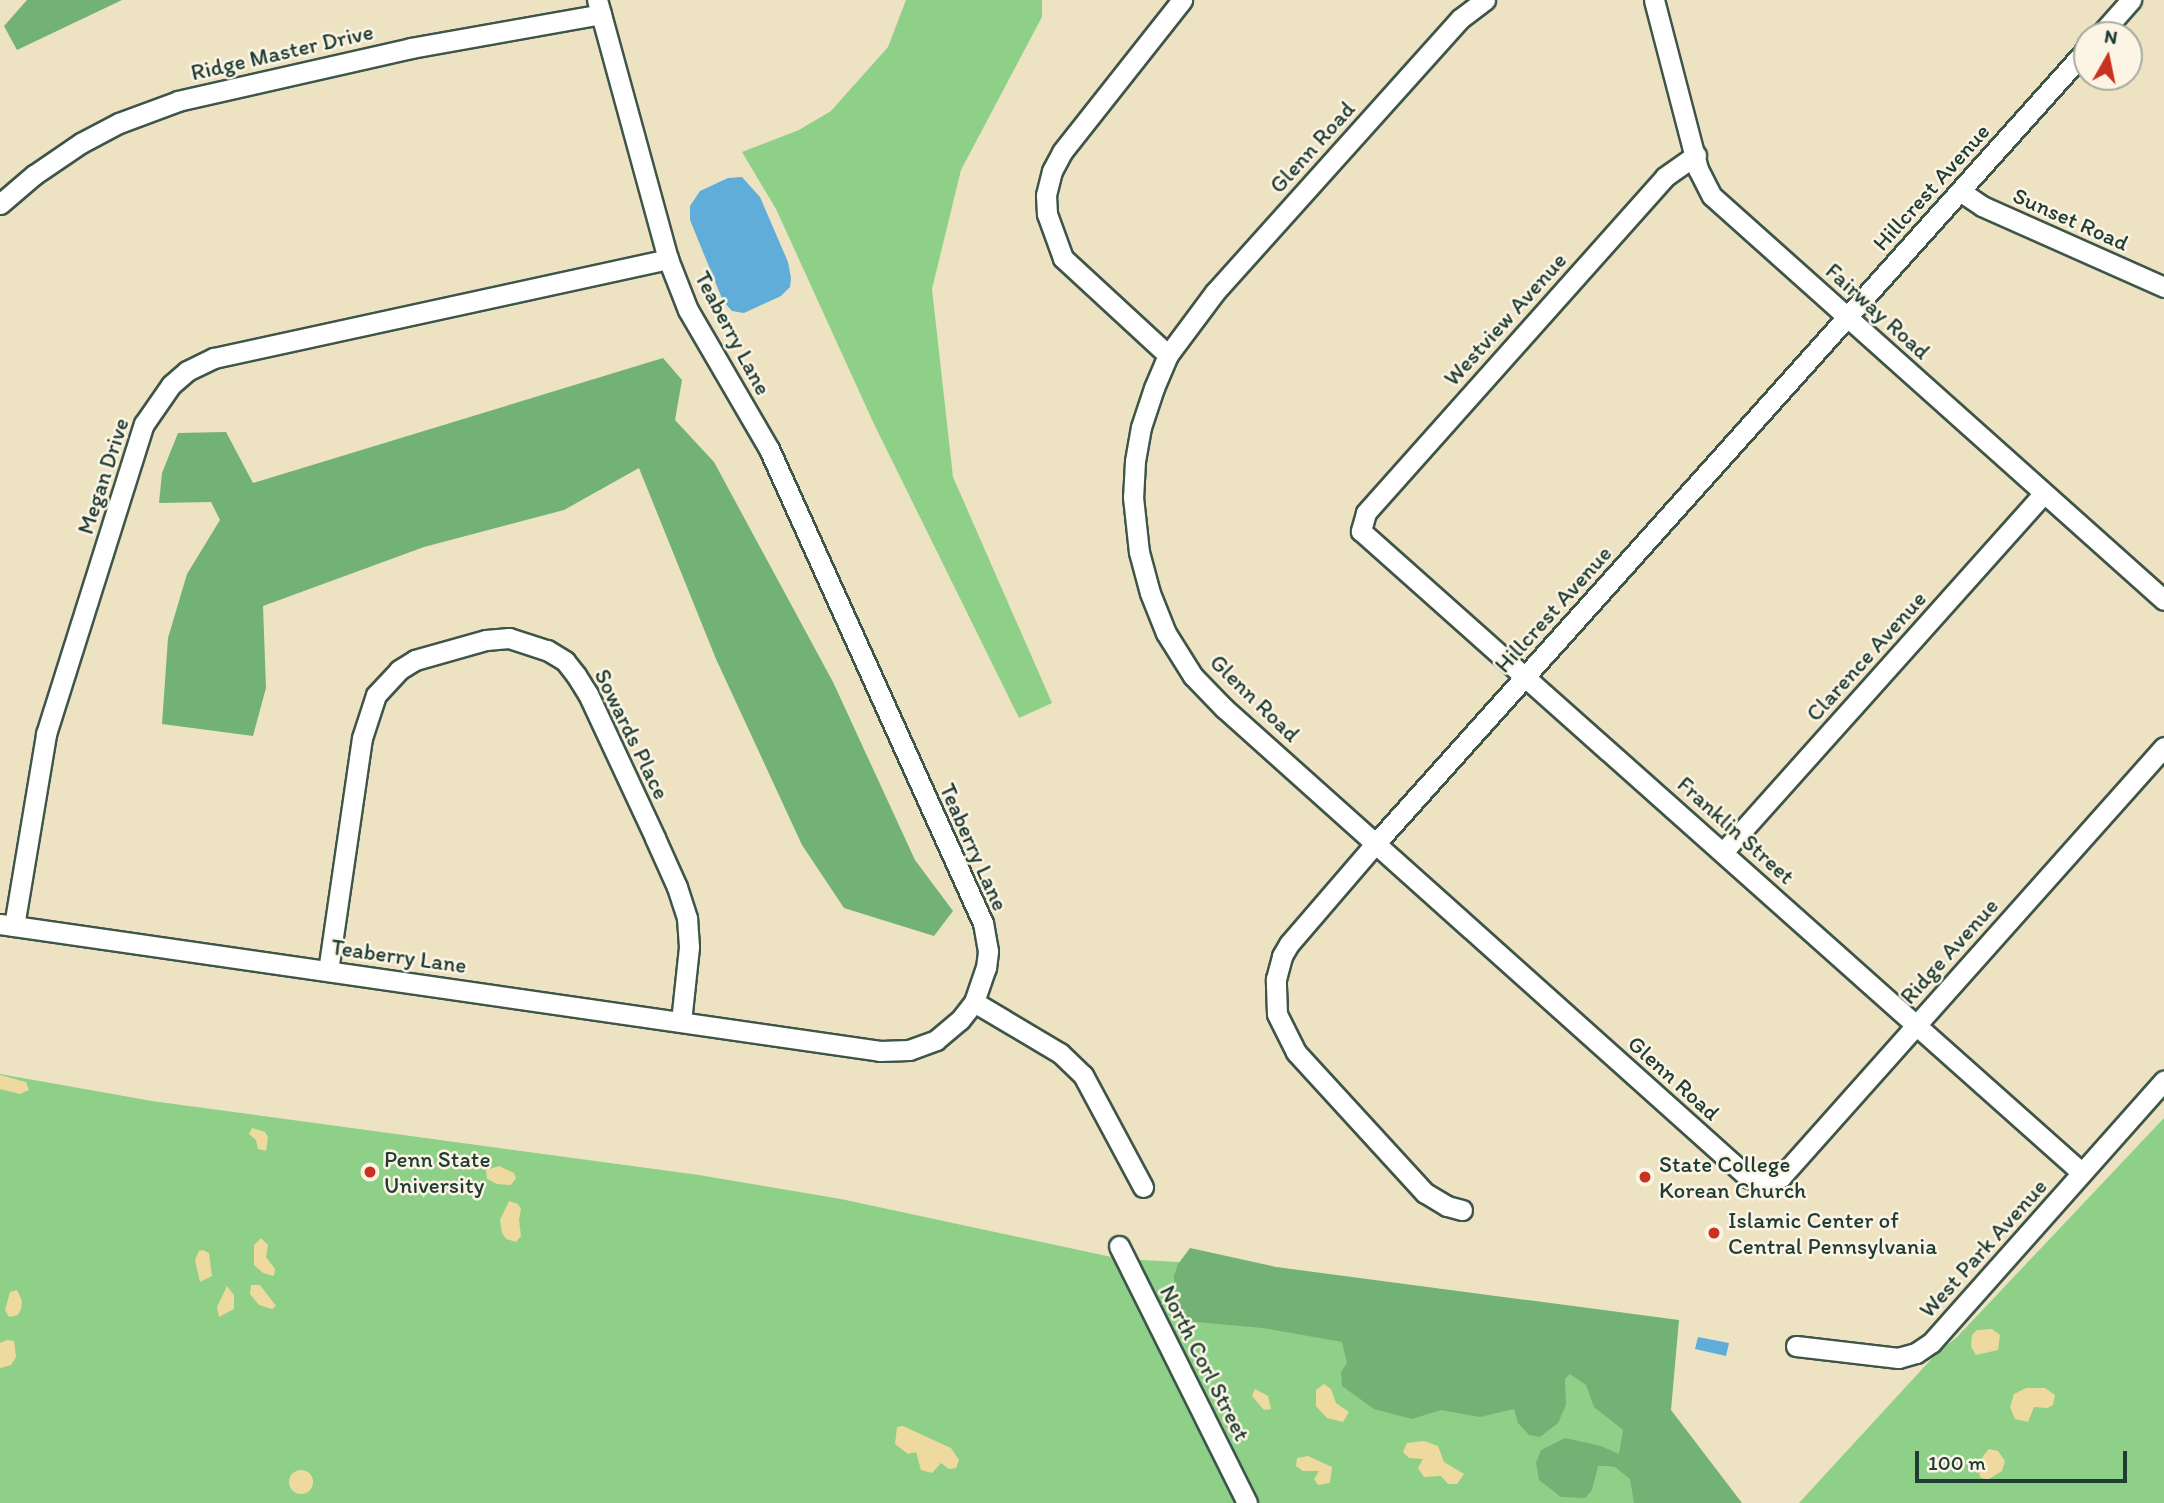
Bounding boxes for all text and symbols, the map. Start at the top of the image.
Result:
street label: Ridge Master Drive [188,18,376,86]
north arrow [2073,21,2143,91]
text: N [2103,24,2119,49]
street label: Glenn Road [1264,96,1360,198]
street label: Hillcrest Avenue [1867,118,1995,256]
street label: Sunset Road [2009,181,2133,257]
street label: Westview Avenue [1438,247,1572,391]
street label: Fairway Road [1820,257,1936,365]
street label: Teaberry Lane [689,266,777,400]
street label: Megan Drive [71,414,135,538]
street label: Hillcrest Avenue [1489,540,1617,678]
street label: Clarence Avenue [1801,585,1931,727]
street label: Glenn Road [1205,649,1305,747]
street label: Sowards Place [589,664,675,804]
street label: Franklin Street [1672,770,1800,890]
street label: Teaberry Lane [933,779,1015,915]
street label: Ridge Avenue [1895,893,2003,1009]
street label: Teaberry Lane [329,933,469,979]
street label: Glenn Road [1623,1030,1725,1126]
place label: Penn State University [384,1145,491,1199]
place label: State College Korean Church [1659,1150,1806,1204]
marker: Penn State University [362,1164,378,1180]
marker: State College Korean Church [1637,1169,1653,1185]
street label: West Park Avenue [1914,1173,2052,1323]
place label: Islamic Center of Central Pennsylvania [1728,1206,1937,1260]
marker: Islamic Center of Central Pennsylvania [1706,1225,1722,1241]
street label: North Corl Street [1154,1281,1256,1445]
scale bar [1919,1436,2131,1480]
text: 100 m [1928,1450,1986,1475]

